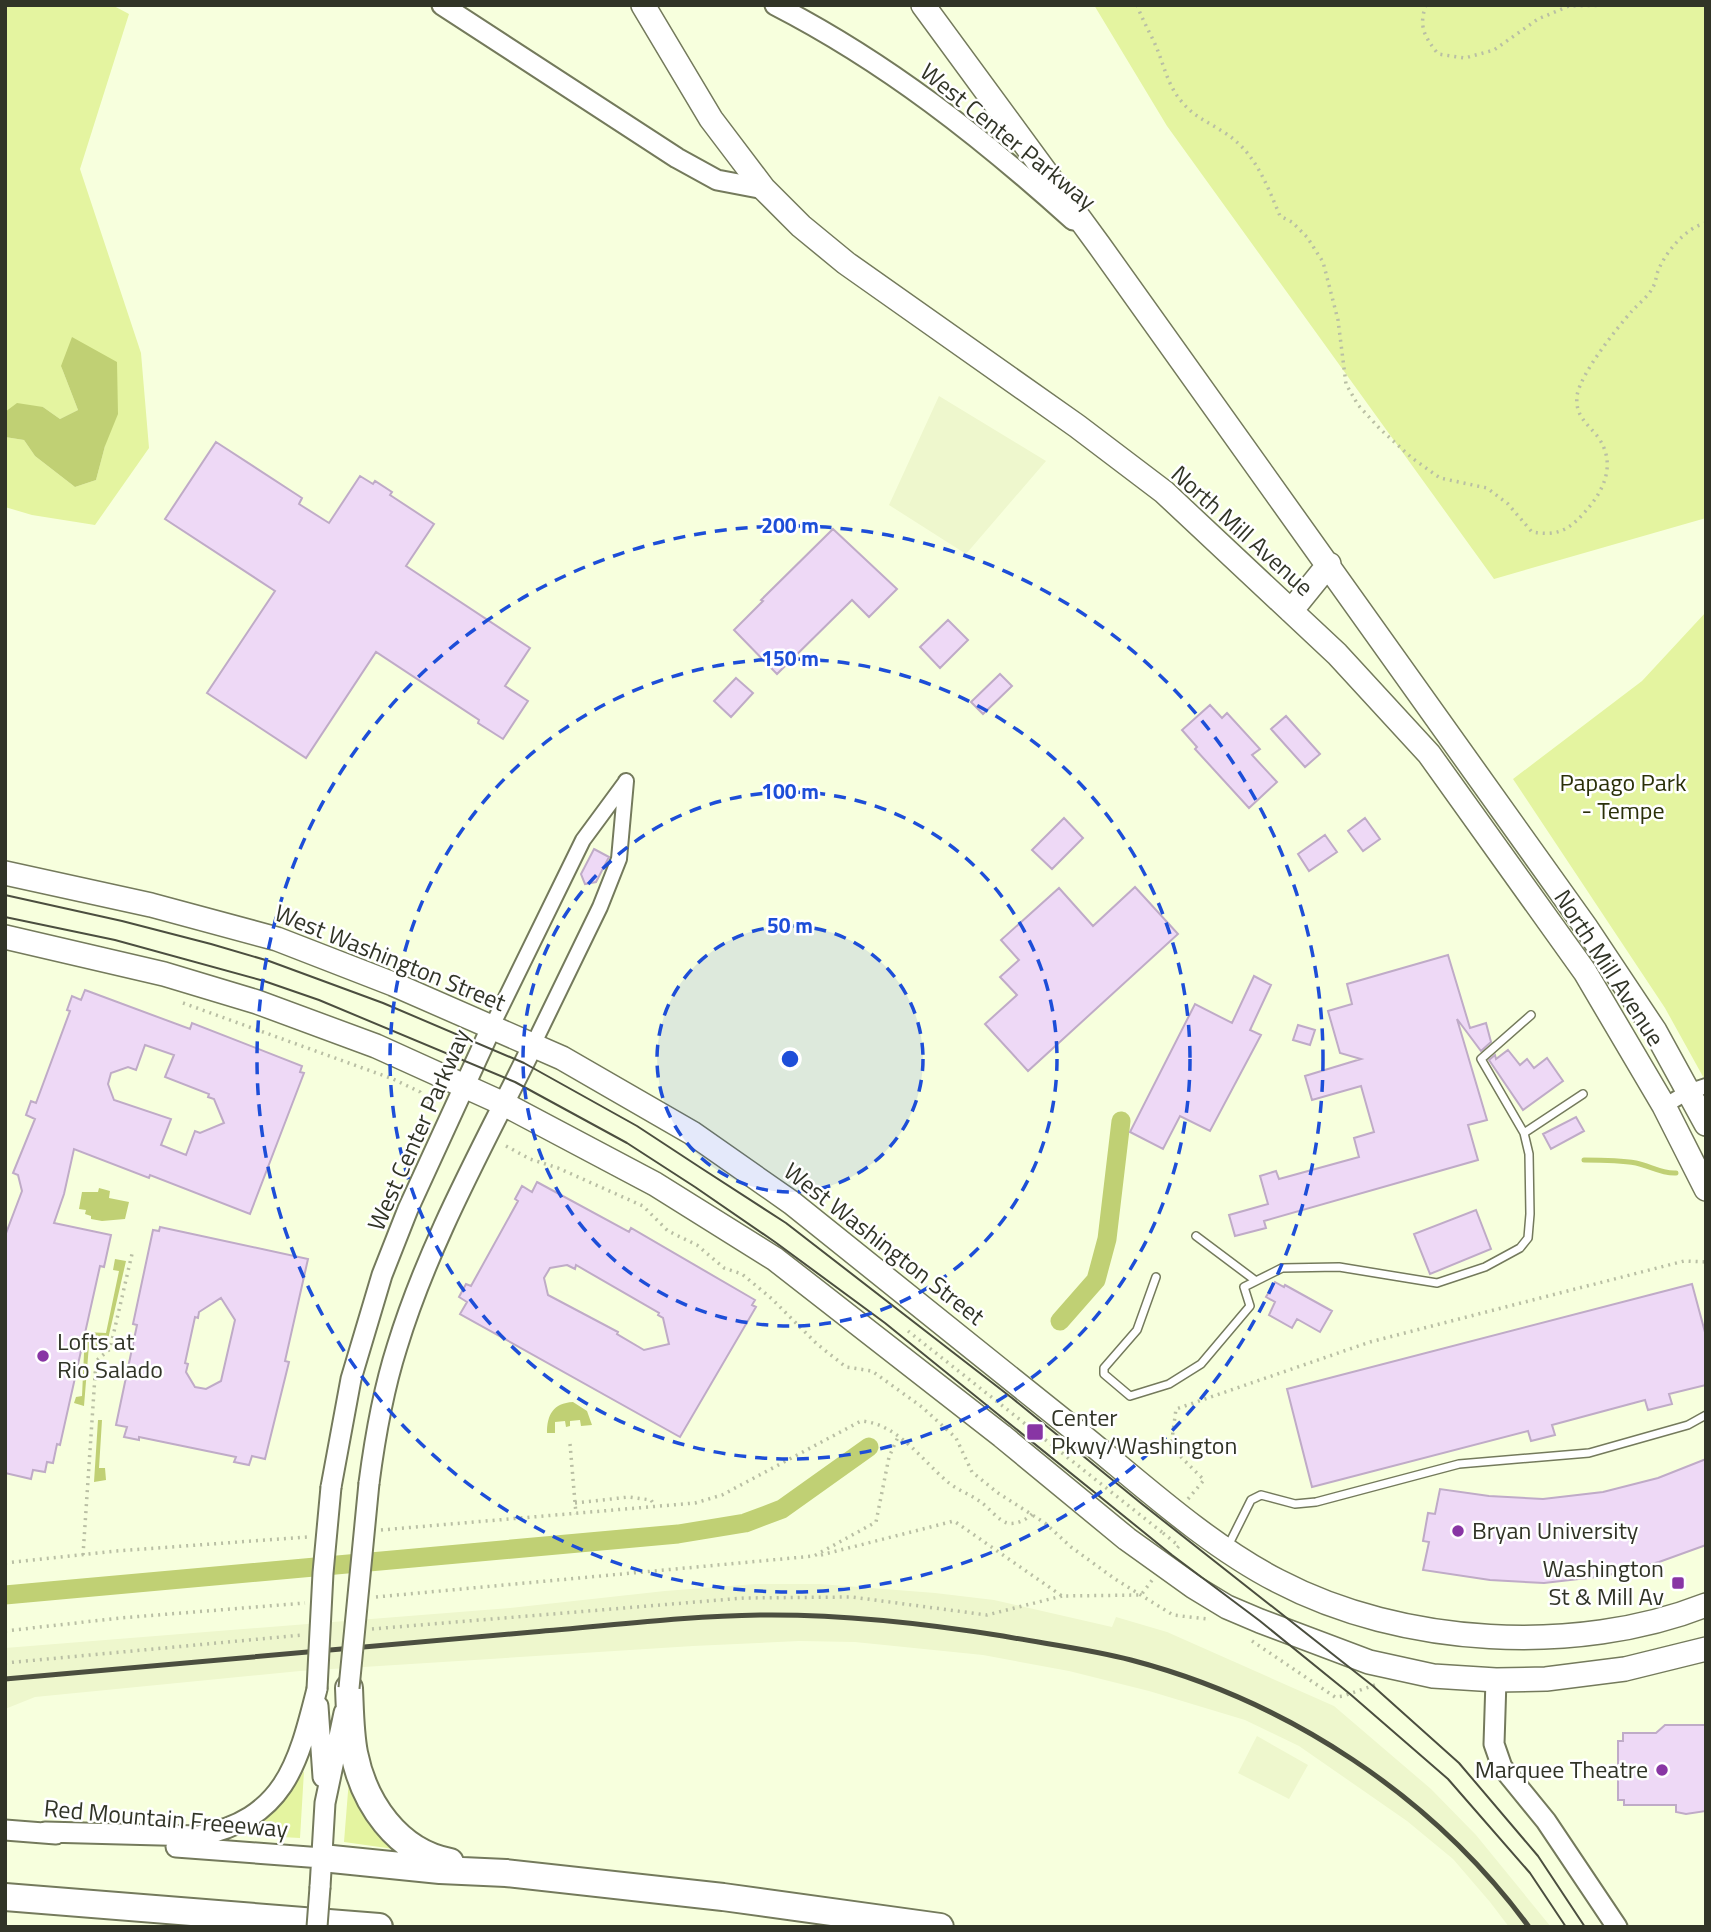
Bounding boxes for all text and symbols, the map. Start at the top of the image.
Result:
street label: West Center Parkway [913,54,1105,219]
street label: North Mill Avenue [1164,456,1322,604]
text: 200 m [761,509,819,541]
text: 150 m [761,642,819,674]
park label: Papago Park - Tempe [1559,764,1687,828]
text: 100 m [761,775,819,807]
street label: North Mill Avenue [1546,882,1674,1053]
street label: West Washington Street [269,894,512,1020]
text: 50 m [767,909,813,941]
street label: West Center Parkway [357,1023,479,1236]
centre of rings [778,1047,802,1071]
street label: West Washington Street [776,1153,993,1334]
place label: Lofts at Rio Salado [57,1323,163,1387]
marker: Lofts at Rio Salado [35,1348,51,1364]
place label: Center Pkwy/Washington [1051,1399,1237,1463]
marker: Center Pkwy/Washington [1025,1422,1045,1442]
place label: Bryan University [1472,1512,1639,1548]
marker: Bryan University [1450,1523,1466,1539]
place label: Washington St & Mill Av [1543,1550,1664,1614]
marker: Washington St & Mill Av [1670,1575,1686,1591]
place label: Marquee Theatre [1475,1751,1648,1787]
marker: Marquee Theatre [1654,1762,1670,1778]
street label: Red Mountain Freeeway [43,1789,290,1847]

